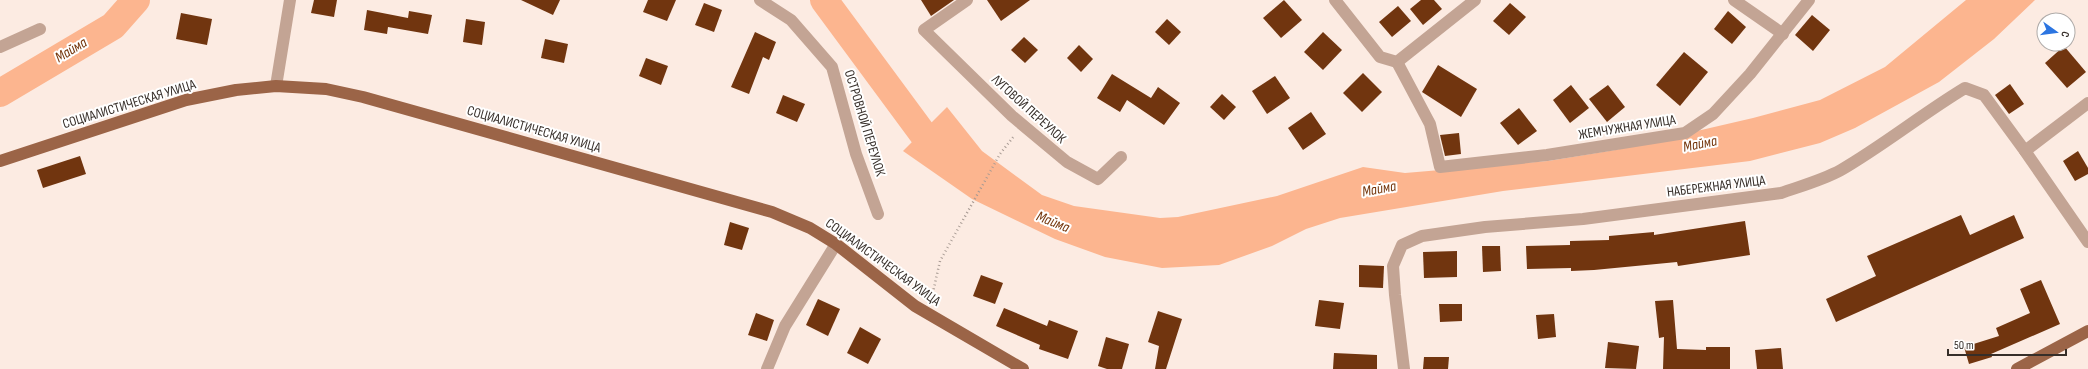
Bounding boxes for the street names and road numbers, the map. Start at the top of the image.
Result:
street label: ОСТРОВНОЙ ПЕРЕУЛОК [841,68,889,179]
street label: ЛУГОВОЙ ПЕРЕУЛОК [988,70,1070,147]
street label: СОЦИАЛИСТИЧЕСКАЯ УЛИЦА [60,75,199,132]
street label: СОЦИАЛИСТИЧЕСКАЯ УЛИЦА [465,102,604,156]
street label: ЖЕМЧУЖНАЯ УЛИЦА [1577,111,1678,143]
street label: НАБЕРЕЖНАЯ УЛИЦА [1666,171,1767,200]
street label: СОЦИАЛИСТИЧЕСКАЯ УЛИЦА [822,215,945,310]

